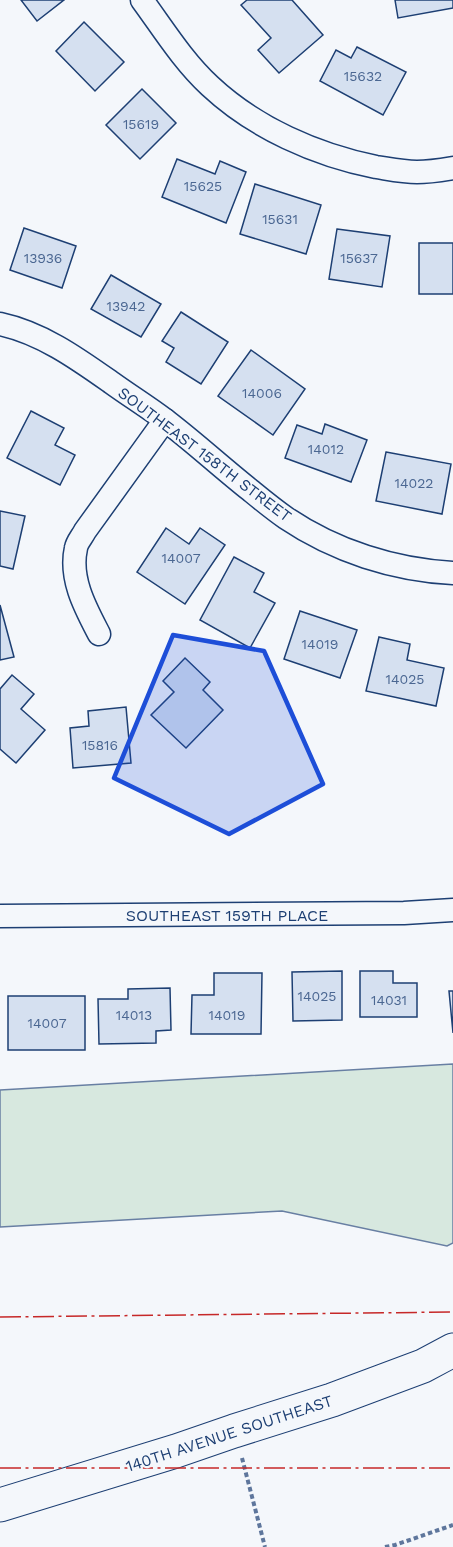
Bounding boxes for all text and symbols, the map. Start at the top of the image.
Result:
house number: 15632 [344,68,382,84]
house number: 15619 [123,116,159,132]
house number: 15625 [184,178,222,194]
house number: 15631 [262,211,298,227]
house number: 13936 [24,250,62,266]
house number: 15637 [340,250,378,266]
house number: 13942 [107,298,145,314]
street label: SOUTHEAST 158TH STREET [114,383,295,526]
house number: 14006 [242,385,282,401]
house number: 14012 [308,441,344,457]
house number: 14022 [394,475,434,491]
house number: 14007 [161,550,201,566]
house number: 14019 [302,636,338,652]
house number: 14025 [385,671,425,687]
house number: 15816 [82,737,118,753]
street label: SOUTHEAST 159TH PLACE [126,906,328,925]
house number: 14025 [297,988,337,1004]
house number: 14031 [371,992,407,1008]
house number: 14013 [116,1007,152,1023]
house number: 14019 [209,1007,245,1023]
house number: 14007 [27,1015,67,1031]
street label: 140TH AVENUE SOUTHEAST [123,1391,335,1476]

